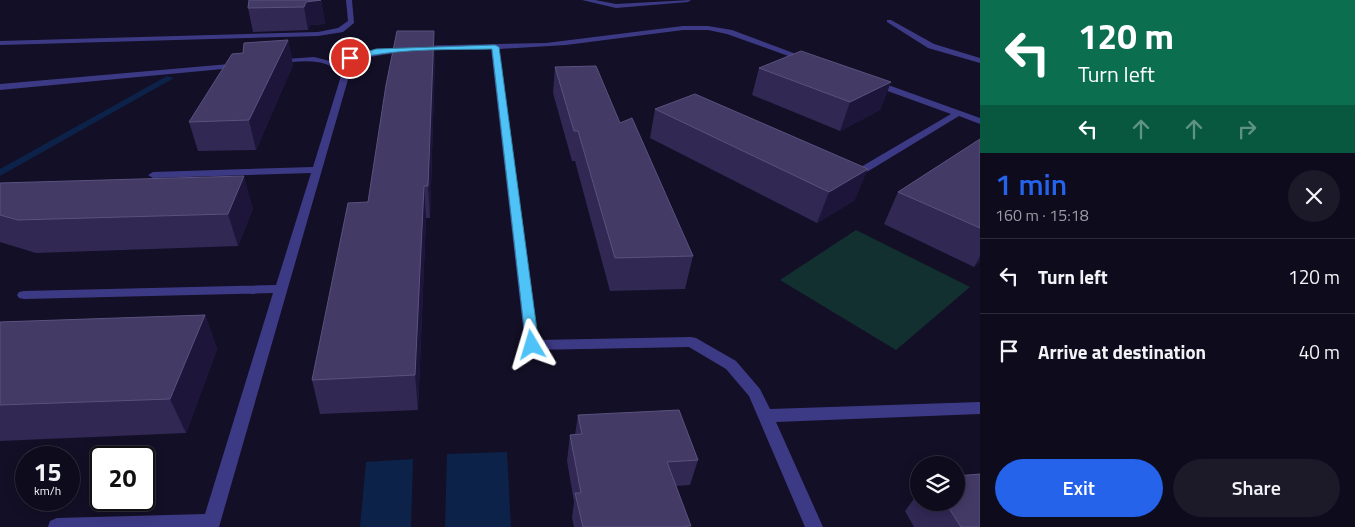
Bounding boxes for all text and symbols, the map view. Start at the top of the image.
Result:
text: 120 m [1078,9,1174,63]
icon: left [995,20,1060,85]
pin [329,37,371,79]
icon: arrive [336,44,364,72]
text: Turn left [1078,57,1155,91]
icon: left [1074,115,1102,143]
icon: ahead [1127,115,1155,143]
icon: ahead [1180,115,1208,143]
icon: right [1233,115,1261,143]
text: 1 min [995,161,1067,207]
button: close [1288,170,1340,222]
text: 160 m · 15:18 [995,203,1089,227]
icon: left [995,262,1023,290]
text: Turn left [1038,262,1108,291]
text: 120 m [1288,262,1340,291]
position arrow [505,318,557,370]
icon: arrive [995,337,1023,365]
text: Arrive at destination [1038,337,1206,366]
text: 40 m [1299,337,1340,366]
speed limit sign: 20 [90,446,155,511]
text: 15 [33,453,62,491]
map controls [910,456,965,511]
button: layers [910,456,965,511]
button: Exit [995,459,1163,517]
button: Share [1173,459,1340,517]
text: km/h [34,481,61,500]

